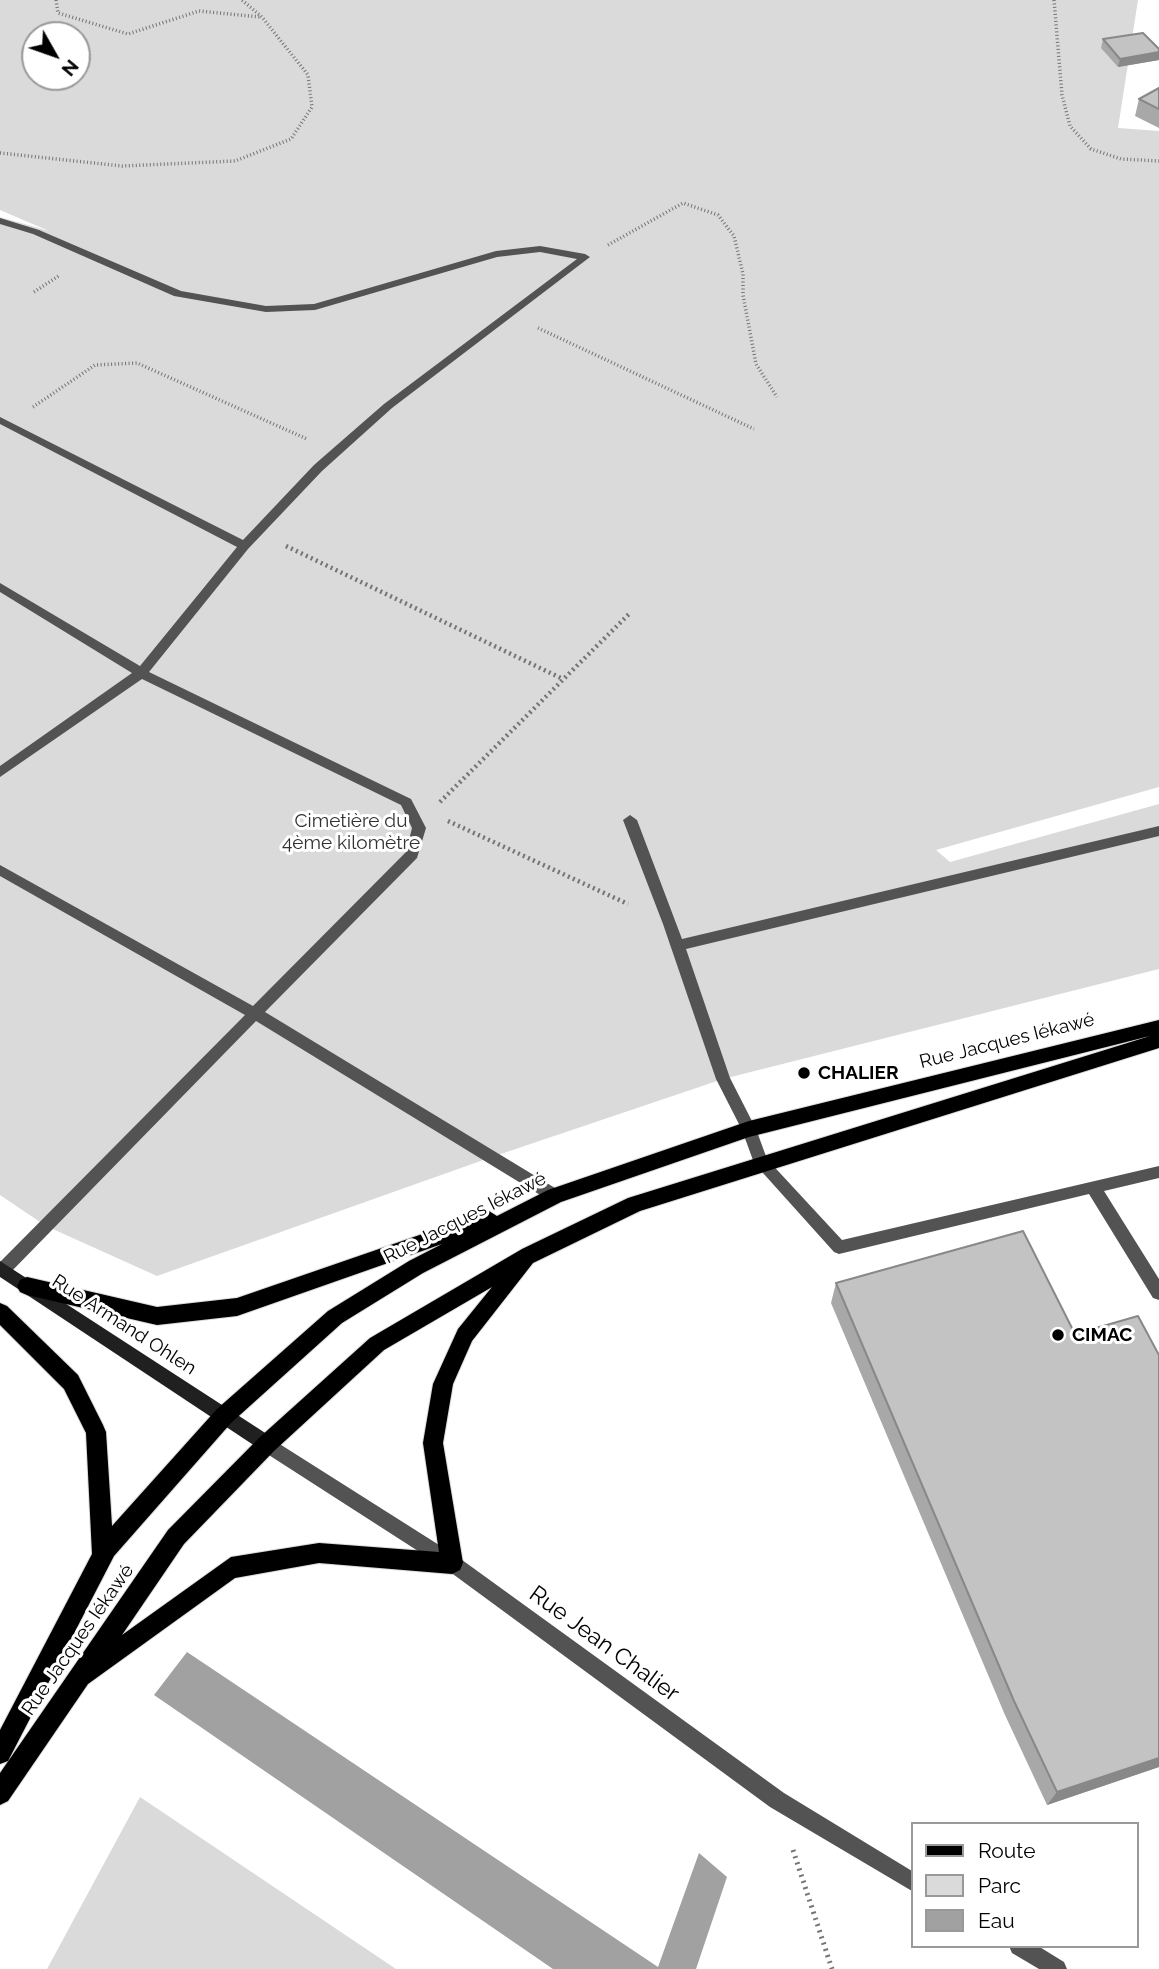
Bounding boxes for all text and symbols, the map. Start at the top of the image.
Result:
north arrow [21,21,91,91]
text: N [57,56,84,81]
park label: Cimetière du 4ème kilomètre [282,810,420,854]
street label: Rue Jacques Iékawé [917,1008,1097,1074]
place label: CHALIER [818,1062,899,1084]
marker: CHALIER [796,1065,812,1081]
street label: Rue Jacques Iékawé [380,1167,550,1269]
street label: Rue Armand Ohlen [48,1270,200,1380]
place label: CIMAC [1072,1324,1132,1346]
marker: CIMAC [1050,1327,1066,1343]
street label: Rue Jacques Iékawé [17,1560,139,1720]
street label: Rue Jean Chalier [524,1580,684,1708]
legend [911,1822,1138,1948]
text: Route [978,1838,1036,1863]
text: Parc [978,1873,1021,1898]
text: Eau [978,1908,1015,1933]

